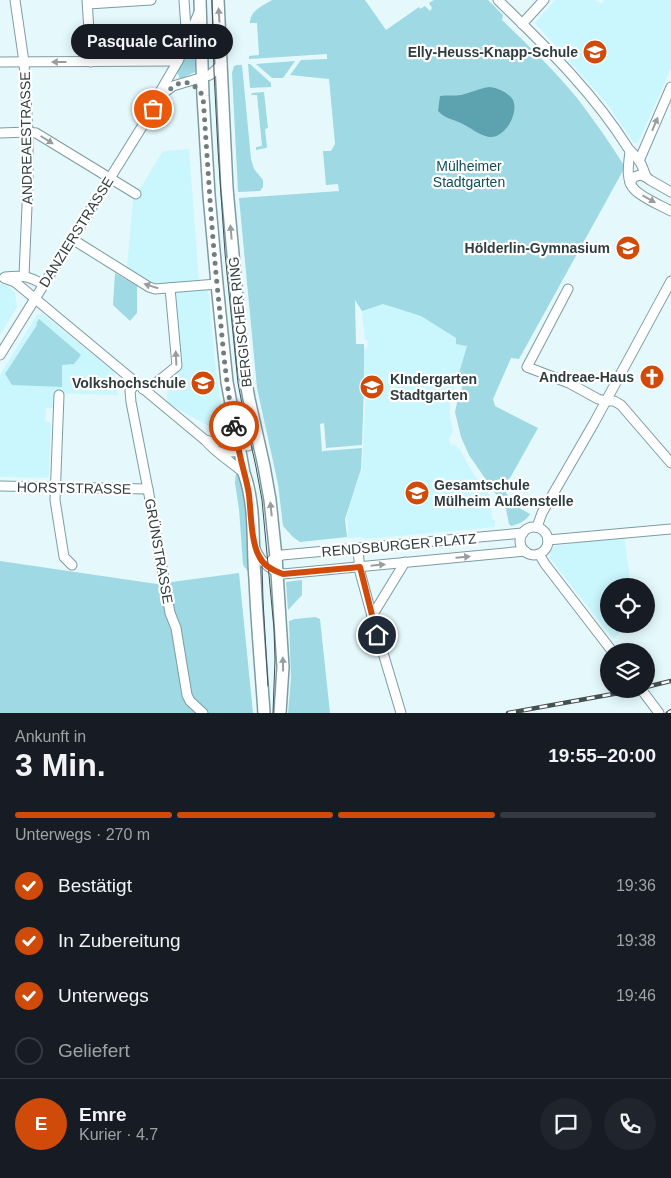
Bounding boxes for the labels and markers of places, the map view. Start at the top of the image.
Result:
callout: Pasquale Carlino [72,24,234,59]
school or university icon: Elly-Heuss-Knapp-Schule [582,39,608,65]
place label: Elly-Heuss-Knapp-Schule [408,44,578,60]
pin [132,88,174,130]
school or university icon: Hölderlin-Gymnasium [615,235,641,261]
place label: Hölderlin-Gymnasium [465,240,610,256]
church icon: Andreae-Haus [639,364,665,390]
place label: Andreae-Haus [539,369,634,385]
school or university icon: Volkshochschule [190,370,216,396]
place label: KIndergarten Stadtgarten [390,371,477,403]
school or university icon: KIndergarten Stadtgarten [359,374,385,400]
place label: Volkshochschule [72,375,186,391]
place label: Gesamtschule Mülheim Außenstelle [434,477,574,509]
school or university icon: Gesamtschule Mülheim Außenstelle [404,480,430,506]
pin [356,614,398,656]

